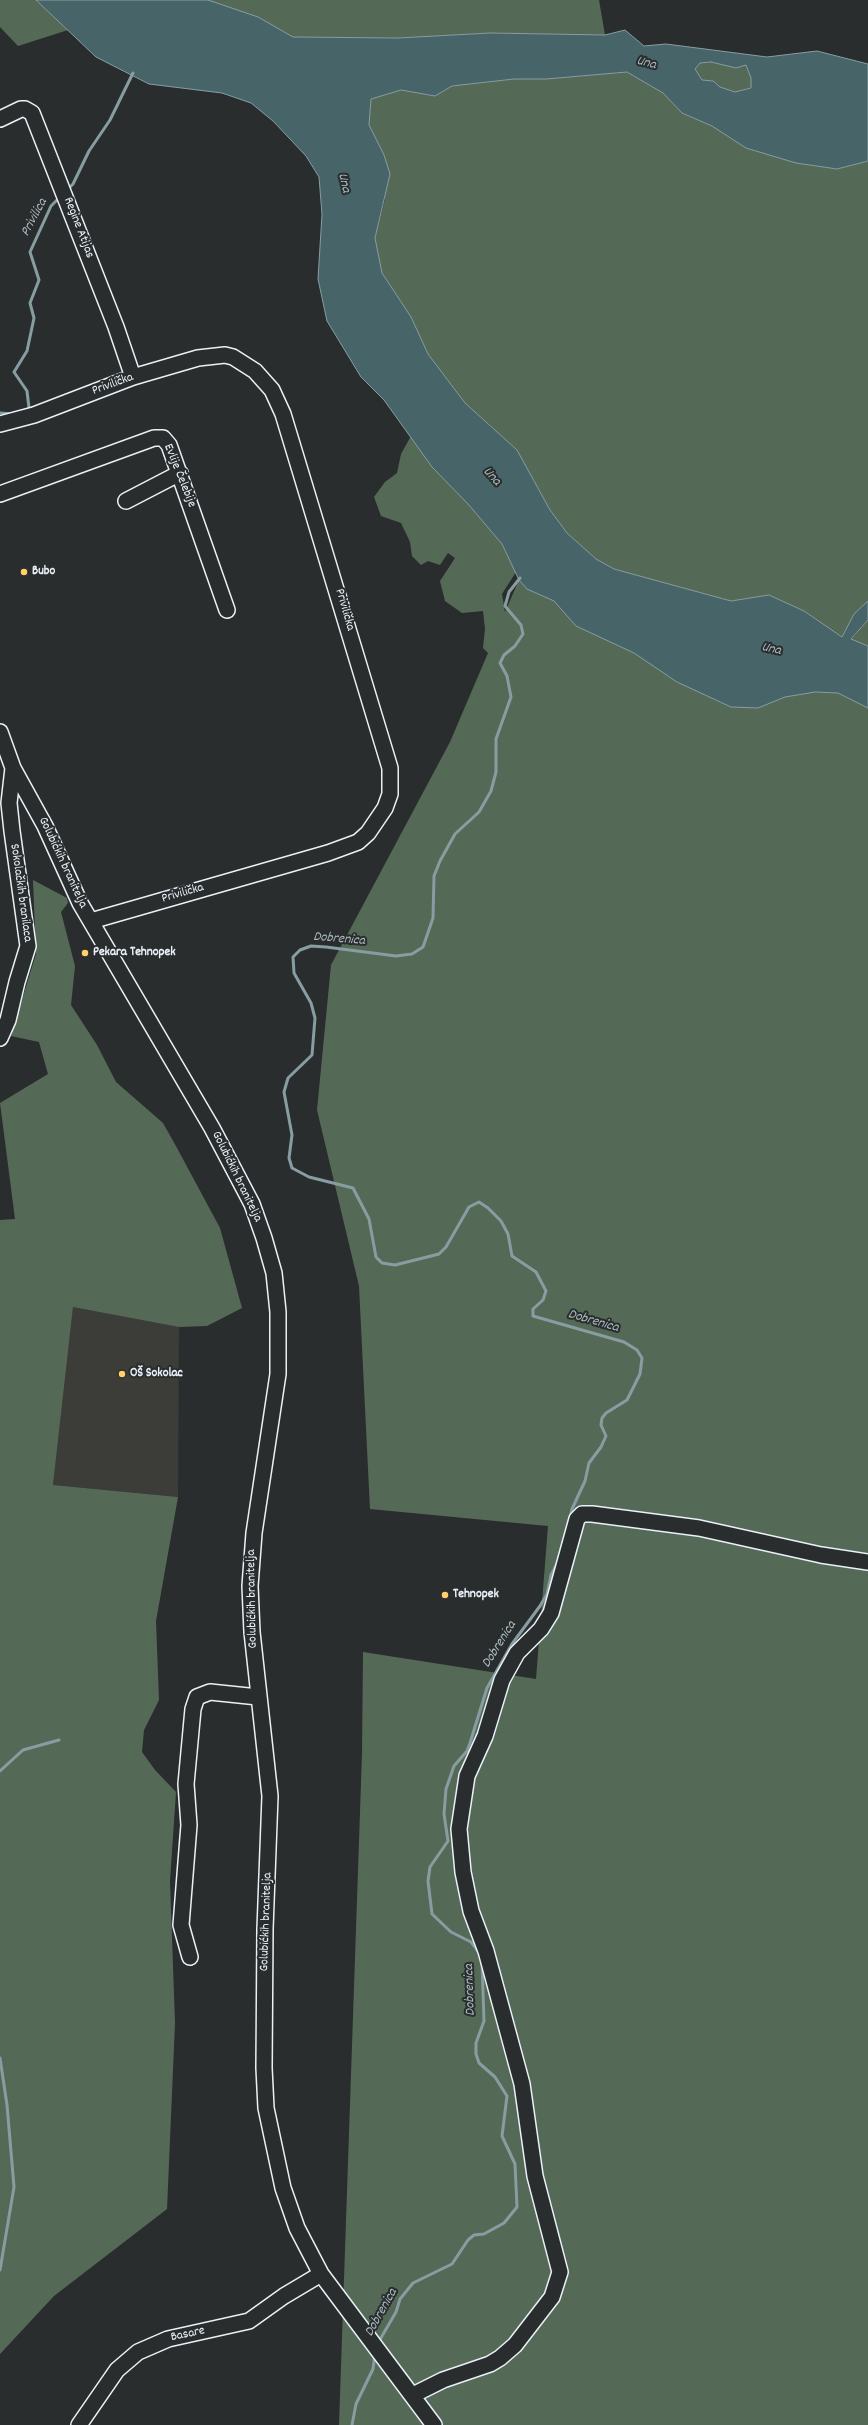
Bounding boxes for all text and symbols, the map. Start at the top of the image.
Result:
water label: Una [634,53,658,75]
water label: Una [333,171,353,195]
street label: Regine Atijas [59,195,97,261]
water label: Privilica [18,196,52,240]
street label: Privilička [90,370,136,400]
street label: Evlije Čelebije [159,442,199,510]
water label: Una [478,464,504,490]
place label: Bubo [32,564,55,580]
marker: Bubo [19,567,29,577]
street label: Privilička [331,587,357,633]
water label: Una [759,640,783,660]
street label: Golubićkih branitelja [34,815,90,911]
street label: Sokolačkih branilaca [5,843,35,943]
street label: Privilička [160,881,206,907]
water label: Dobrenica [312,929,366,951]
place label: Pekara Tehnopek [93,945,176,961]
marker: Pekara Tehnopek [80,948,90,958]
street label: Golubićkih branitelja [207,1129,265,1225]
water label: Dobrenica [566,1307,620,1337]
place label: OŠ Sokolac [130,1366,183,1382]
marker: OŠ Sokolac [117,1369,127,1379]
street label: Golubićkih branitelja [244,1549,262,1649]
place label: Tehnopek [453,1587,499,1603]
marker: Tehnopek [440,1590,450,1600]
water label: Dobrenica [479,1618,521,1672]
street label: Golubićkih branitelja [257,1872,277,1972]
water label: Dobrenica [462,1964,480,2016]
water label: Dobrenica [362,2286,402,2340]
street label: Basare [170,2324,206,2346]

